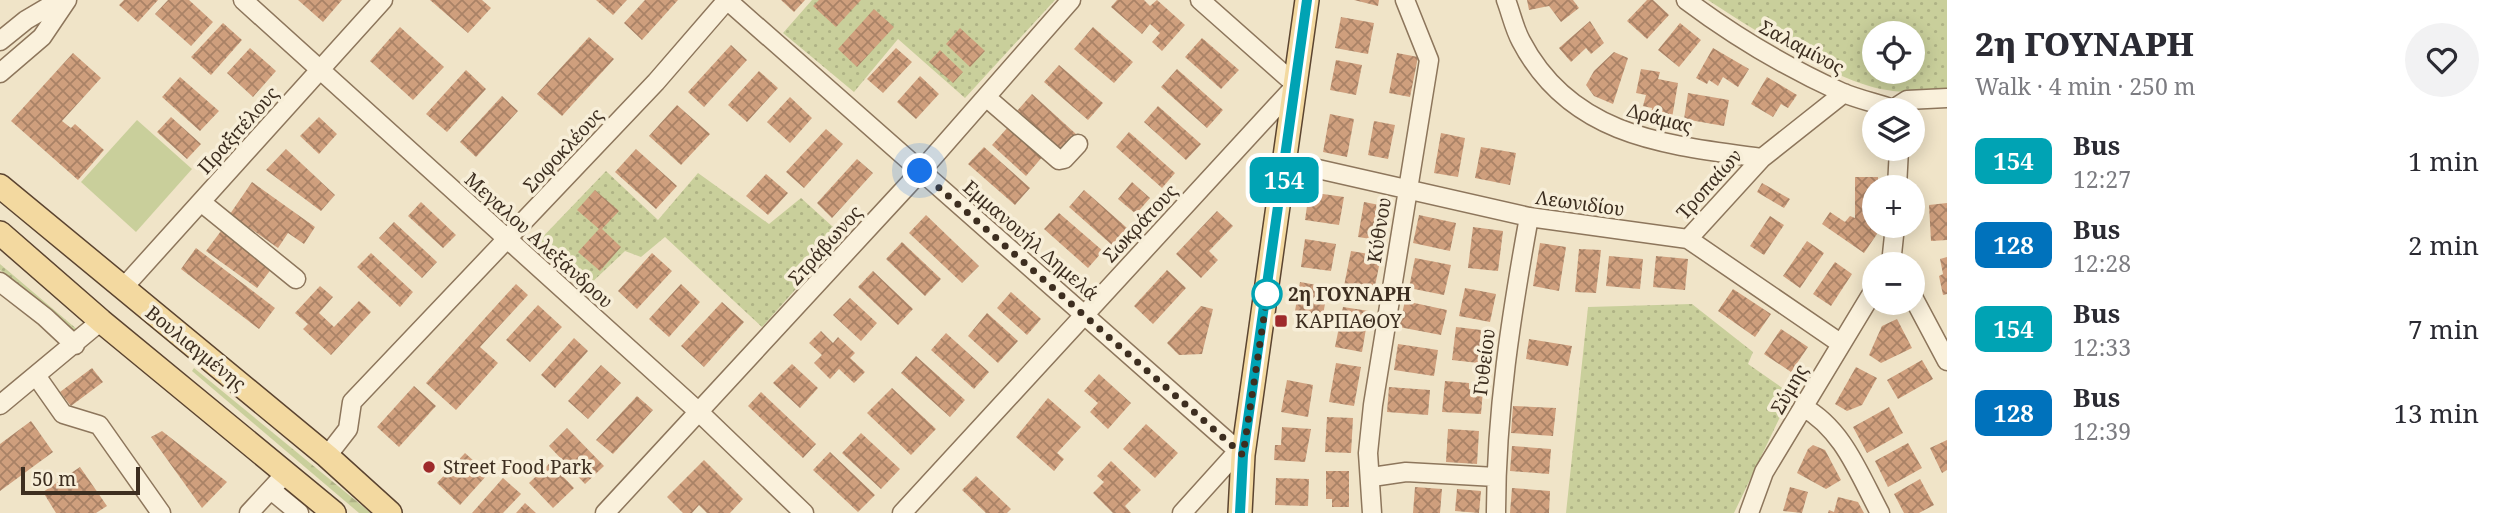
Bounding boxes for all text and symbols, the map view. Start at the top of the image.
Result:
street label: Σαλαμίνος [1755,14,1849,80]
map controls [1862,21,1925,315]
button: locate [1862,21,1925,84]
text: 2η ΓΟΥΝΑΡΗ [1975,21,2194,66]
button: heart [2405,23,2479,97]
text: Walk · 4 min · 250 m [1975,70,2195,102]
street label: Πραξιτέλους [192,81,284,179]
street label: Δράμας [1624,97,1696,139]
button: layers [1862,98,1925,161]
street label: Σοφοκλέους [517,102,609,198]
text: Bus [2073,127,2120,163]
street label: Τροπαίων [1670,143,1748,225]
text: 1 min [2408,143,2479,179]
text: 154 [1993,144,2034,177]
your location [902,153,937,188]
line badge: 154 [1244,157,1324,203]
text: 154 [1264,163,1304,196]
text: 12:27 [2073,163,2131,195]
street label: Μεγαλου Αλεξάνδρου [459,166,619,314]
street label: Εμμανουήλ Δημελά [958,174,1104,306]
button: + [1862,175,1925,238]
street label: Σωκράτους [1097,178,1183,268]
street label: Λεωνιδίου [1534,184,1626,222]
street label: Κύθνου [1361,195,1397,265]
street label: Στράβωνος [782,199,868,291]
text: Bus [2073,211,2120,247]
text: 2 min [2408,227,2479,263]
text: 128 [1993,228,2034,261]
text: 12:28 [2073,247,2131,279]
button: − [1862,252,1925,315]
marker: 2η ΓΟΥΝΑΡΗ [1252,279,1282,309]
place label: 2η ΓΟΥΝΑΡΗ [1288,281,1412,307]
text: Bus [2073,295,2120,331]
street label: Βουλιαγμένης [140,299,252,397]
place label: ΚΑΡΠΑΘΟΥ [1295,308,1402,334]
text: 7 min [2408,311,2479,347]
text: 154 [1993,312,2034,345]
marker: ΚΑΡΠΑΘΟΥ [1273,313,1289,329]
street label: Γυθείου [1467,327,1501,397]
text: 12:33 [2073,331,2131,363]
street label: Σύμης [1764,359,1814,419]
text: Bus [2073,379,2120,415]
text: 13 min [2394,395,2479,431]
text: 128 [1993,396,2034,429]
text: 12:39 [2073,415,2131,447]
place label: Street Food Park [443,454,593,480]
marker: Street Food Park [421,459,437,475]
scale bar [21,464,140,496]
text: 50 m [32,466,76,492]

